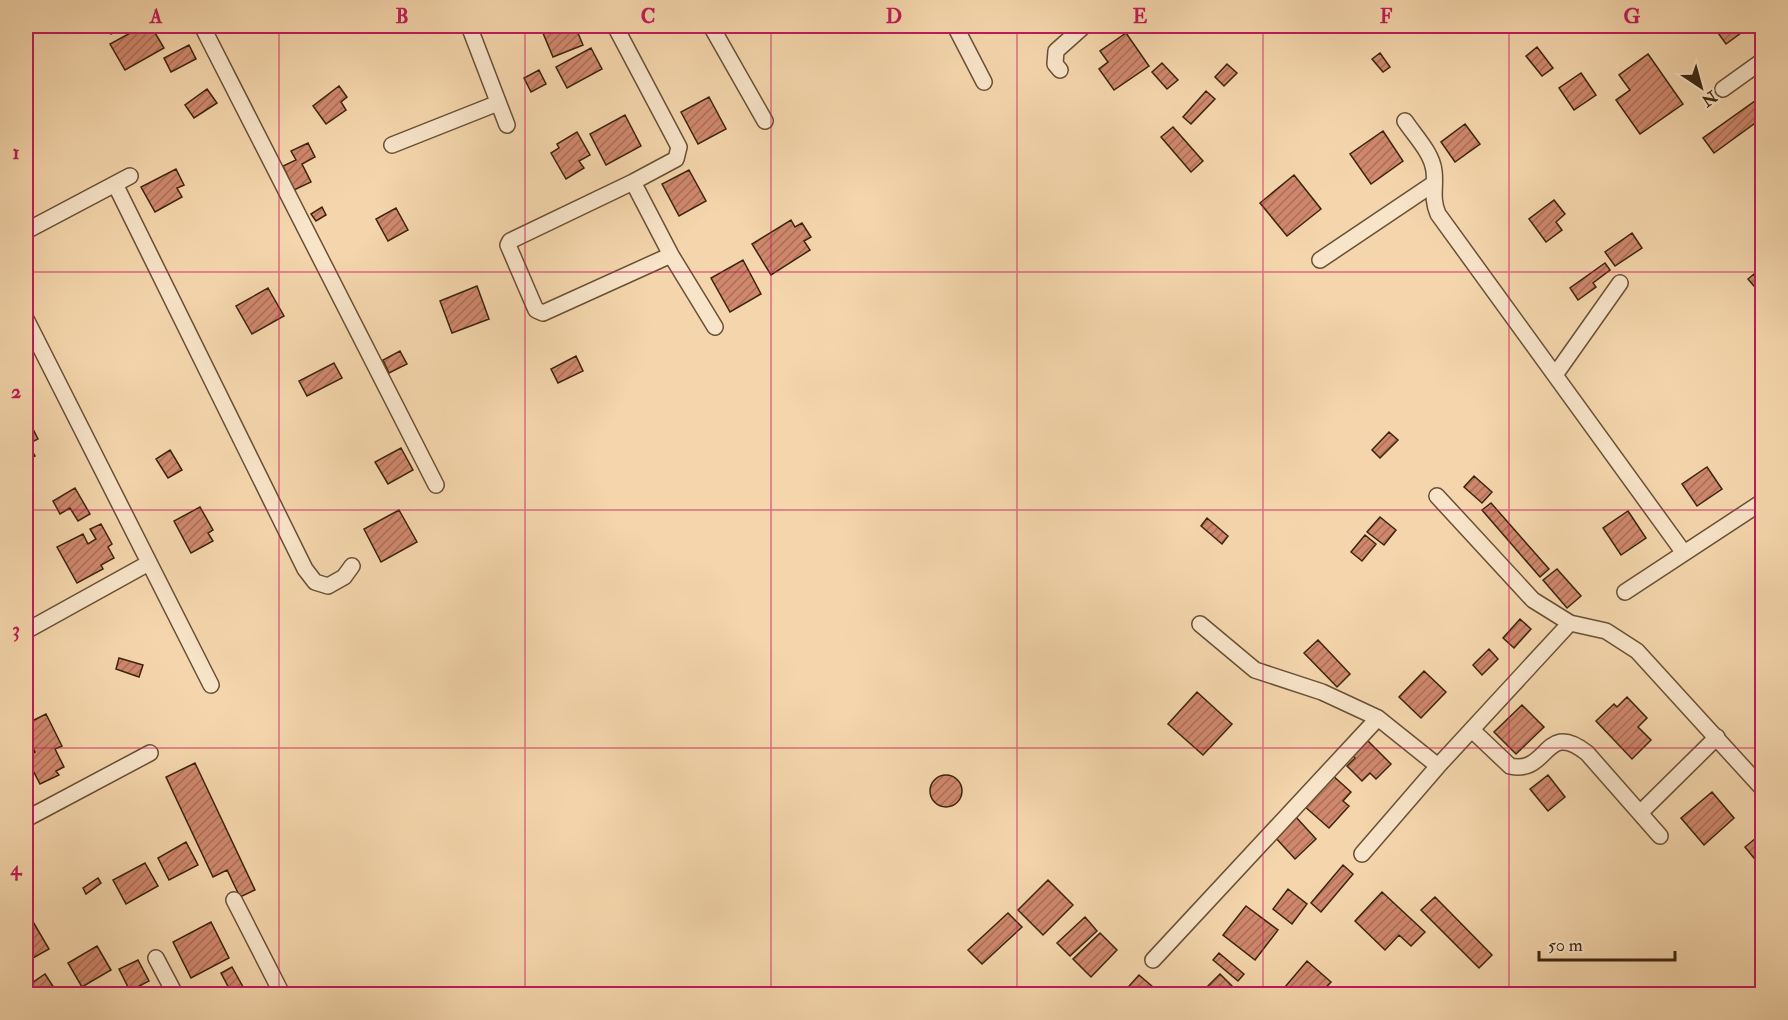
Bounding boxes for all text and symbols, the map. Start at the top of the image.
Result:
text: A [149,4,163,29]
text: B [395,4,409,29]
text: C [641,4,655,29]
text: D [886,4,902,29]
text: E [1133,4,1148,29]
text: F [1380,4,1393,29]
text: G [1624,4,1641,29]
north arrow [1671,57,1731,117]
text: N [1697,85,1722,111]
text: 1 [12,140,20,165]
text: 2 [11,379,21,404]
text: 3 [12,617,20,642]
text: 4 [10,856,23,881]
scale bar [1539,924,1676,962]
text: 50 m [1548,934,1583,957]

